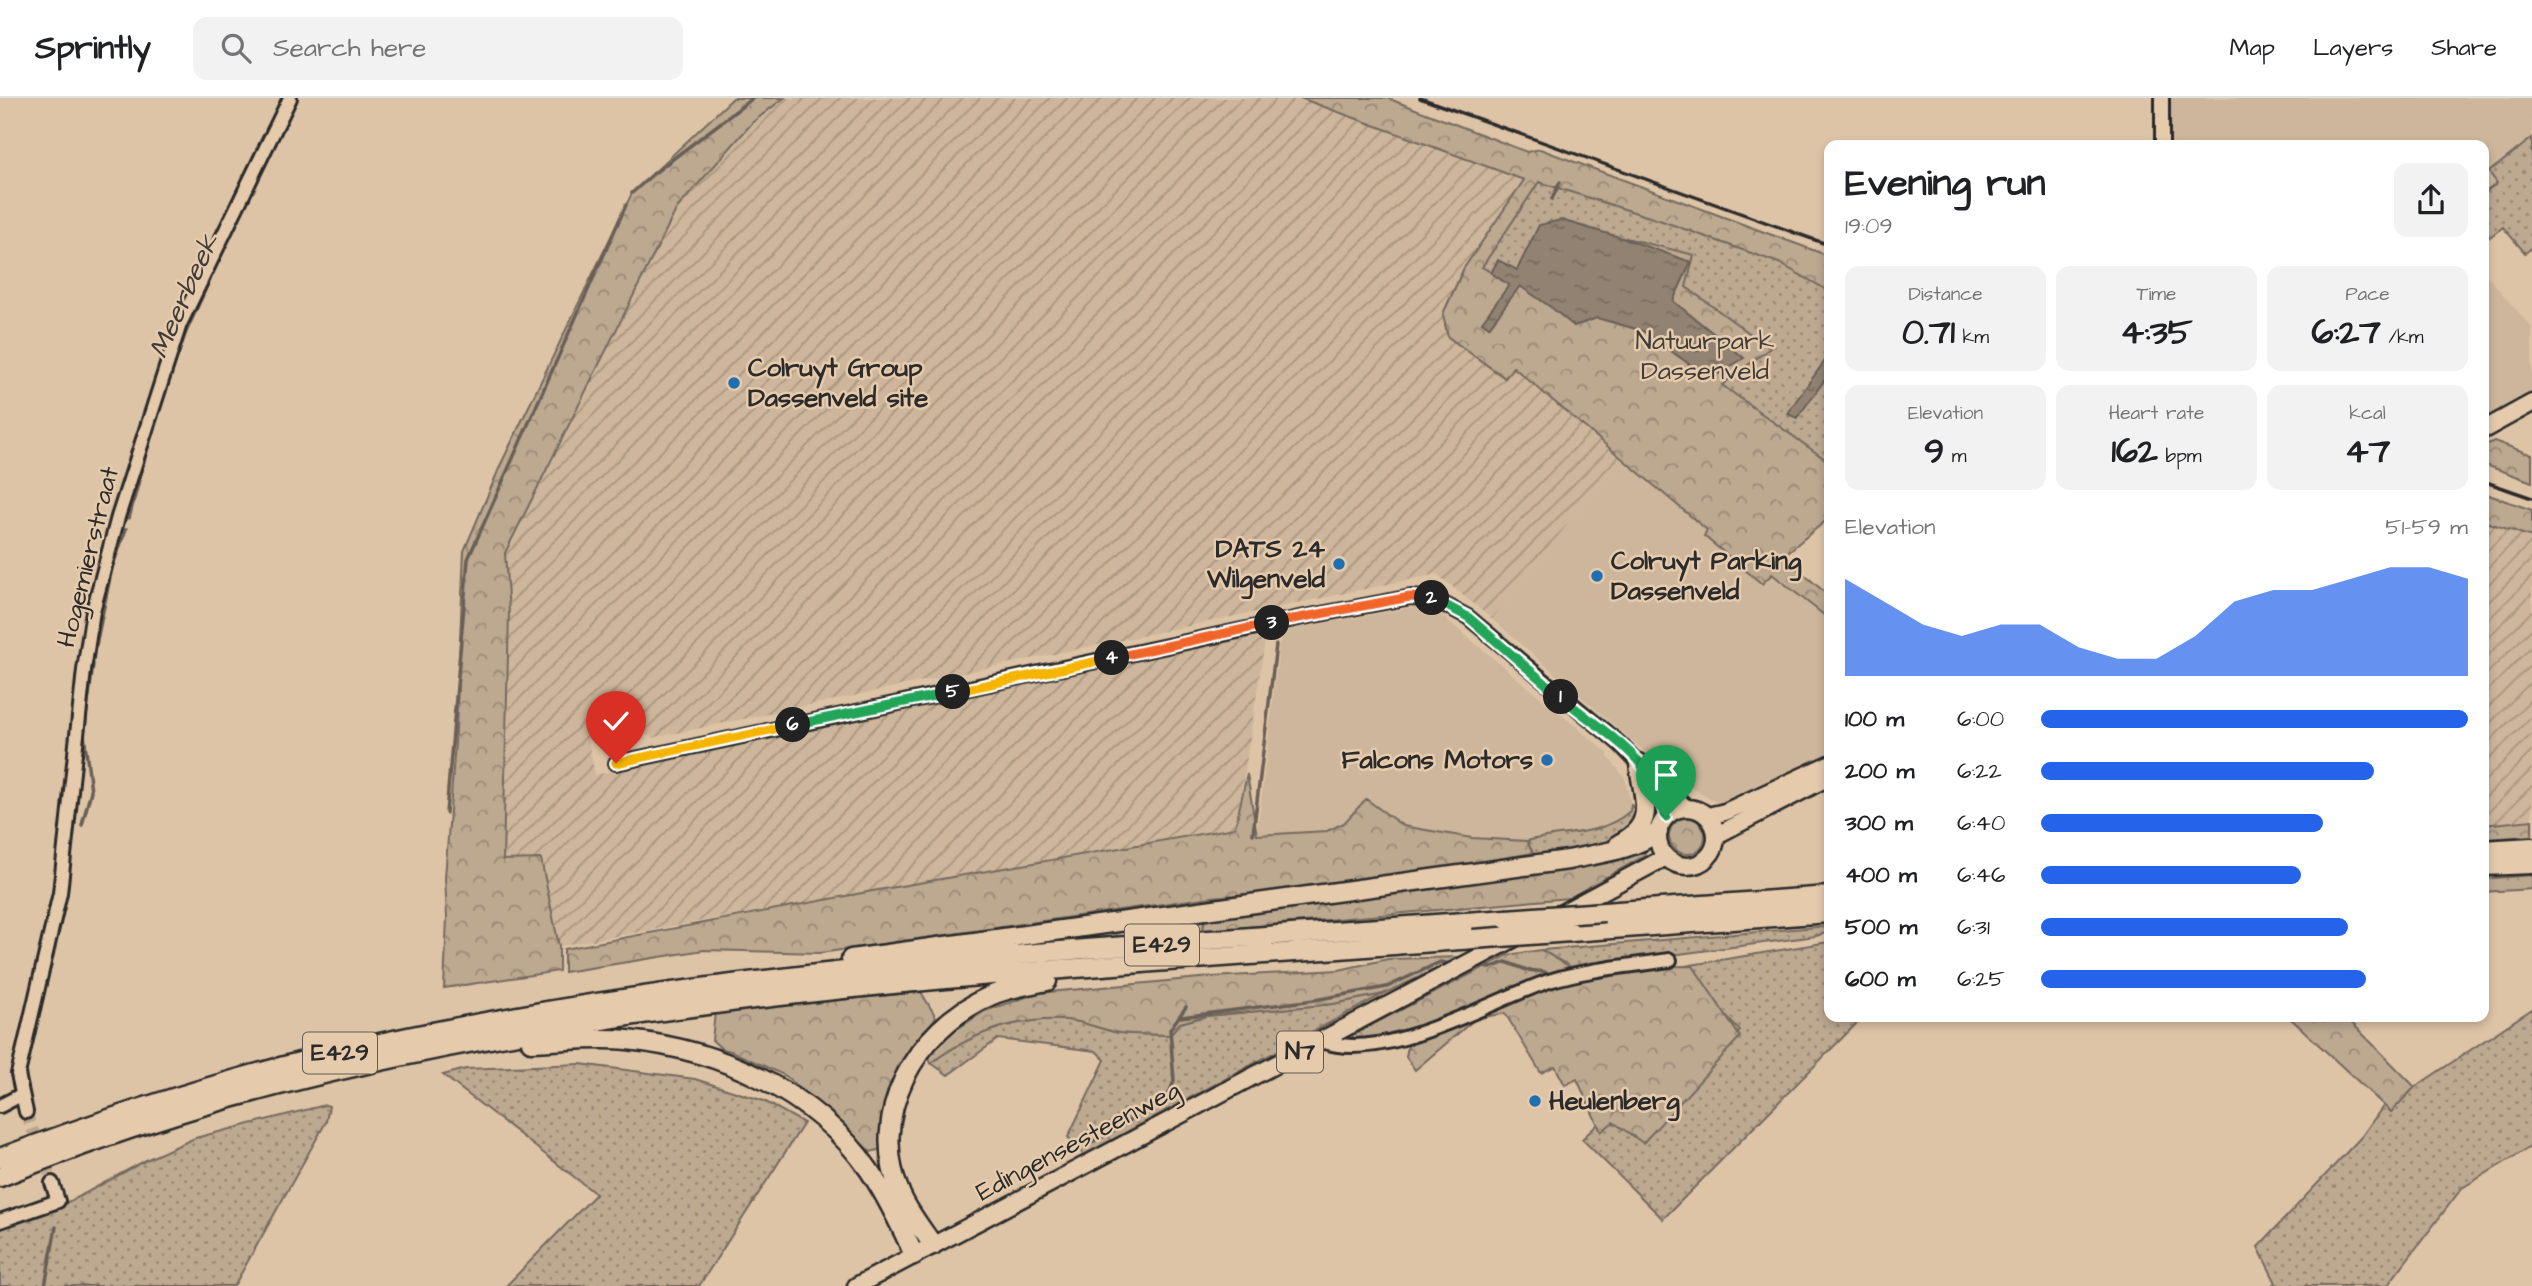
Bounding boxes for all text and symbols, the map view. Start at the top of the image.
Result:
search box [193,17,683,80]
text: Sprintly [35,25,151,71]
icon: search [217,29,255,67]
text: Search here [273,30,426,66]
text: Map [2230,31,2275,65]
text: Layers [2313,31,2393,65]
text: Share [2431,31,2497,65]
text: Evening run [1845,158,2046,210]
button: share [2394,163,2468,237]
text: 19:09 [1845,210,1892,242]
water label: Meerbeek [139,227,229,364]
text: Distance [1909,281,1982,308]
text: Time [2137,281,2176,308]
text: Pace [2345,281,2390,308]
text: 0.71 [1902,308,1955,357]
text: 4:35 [2120,308,2193,357]
text: 6:27 [2311,308,2381,357]
park label: Natuurpark Dassenveld [1636,323,1774,389]
text: km [1955,324,1989,351]
text: /km [2381,324,2424,351]
place label: Colruyt Group Dassenveld site [748,350,928,416]
marker: Colruyt Group Dassenveld site [726,375,742,391]
text: Elevation [1908,400,1983,427]
text: Heart rate [2109,400,2204,427]
text: kcal [2349,400,2386,427]
text: 9 [1924,427,1944,476]
text: 162 [2111,427,2158,476]
text: 47 [2345,427,2390,476]
text: m [1944,443,1967,470]
text: bpm [2158,443,2202,470]
street label: Hogemierstraat [48,462,130,652]
text: Elevation [1845,511,1936,543]
text: 51–59 m [2385,511,2468,543]
place label: DATS 24 Wilgenveld [1206,531,1326,600]
place label: Colruyt Parking Dassenveld [1611,543,1802,609]
marker: DATS 24 Wilgenveld [1331,556,1347,572]
marker: Colruyt Parking Dassenveld [1589,568,1605,584]
pin: 2 [1414,580,1450,616]
text: 2 [1426,584,1437,611]
pin: 3 [1254,606,1290,640]
text: 3 [1267,609,1276,636]
pin: 4 [1094,640,1130,676]
text: 4 [1105,644,1118,671]
pin: 5 [936,674,970,710]
text: 5 [946,678,959,705]
pin: 1 [1544,680,1578,714]
text: 1 [1559,683,1562,710]
pin [586,691,646,763]
icon: check [597,702,635,740]
text: 100 m [1845,703,1904,735]
text: 6:00 [1957,703,2004,735]
pin: 6 [776,708,810,742]
text: 6 [787,711,798,738]
place label: Falcons Motors [1341,742,1533,778]
pin [1636,745,1696,817]
marker: Falcons Motors [1539,752,1555,768]
text: 200 m [1845,755,1914,787]
text: 6:22 [1957,755,2002,787]
icon: arrive [1647,756,1685,794]
text: 300 m [1845,807,1913,839]
text: 6:40 [1957,807,2005,839]
text: 400 m [1845,859,1917,891]
text: 6:46 [1957,859,2005,891]
text: 500 m [1845,911,1917,943]
text: 6:31 [1957,911,1990,943]
road number: E429 [1125,924,1199,966]
text: 600 m [1845,963,1916,995]
text: 6:25 [1957,963,2005,995]
road number: E429 [303,1032,377,1073]
road number: N7 [1277,1032,1323,1072]
street label: Edingensesteenweg [970,1072,1187,1212]
place label: Heulenberg [1549,1083,1680,1122]
marker: Heulenberg [1527,1093,1543,1109]

